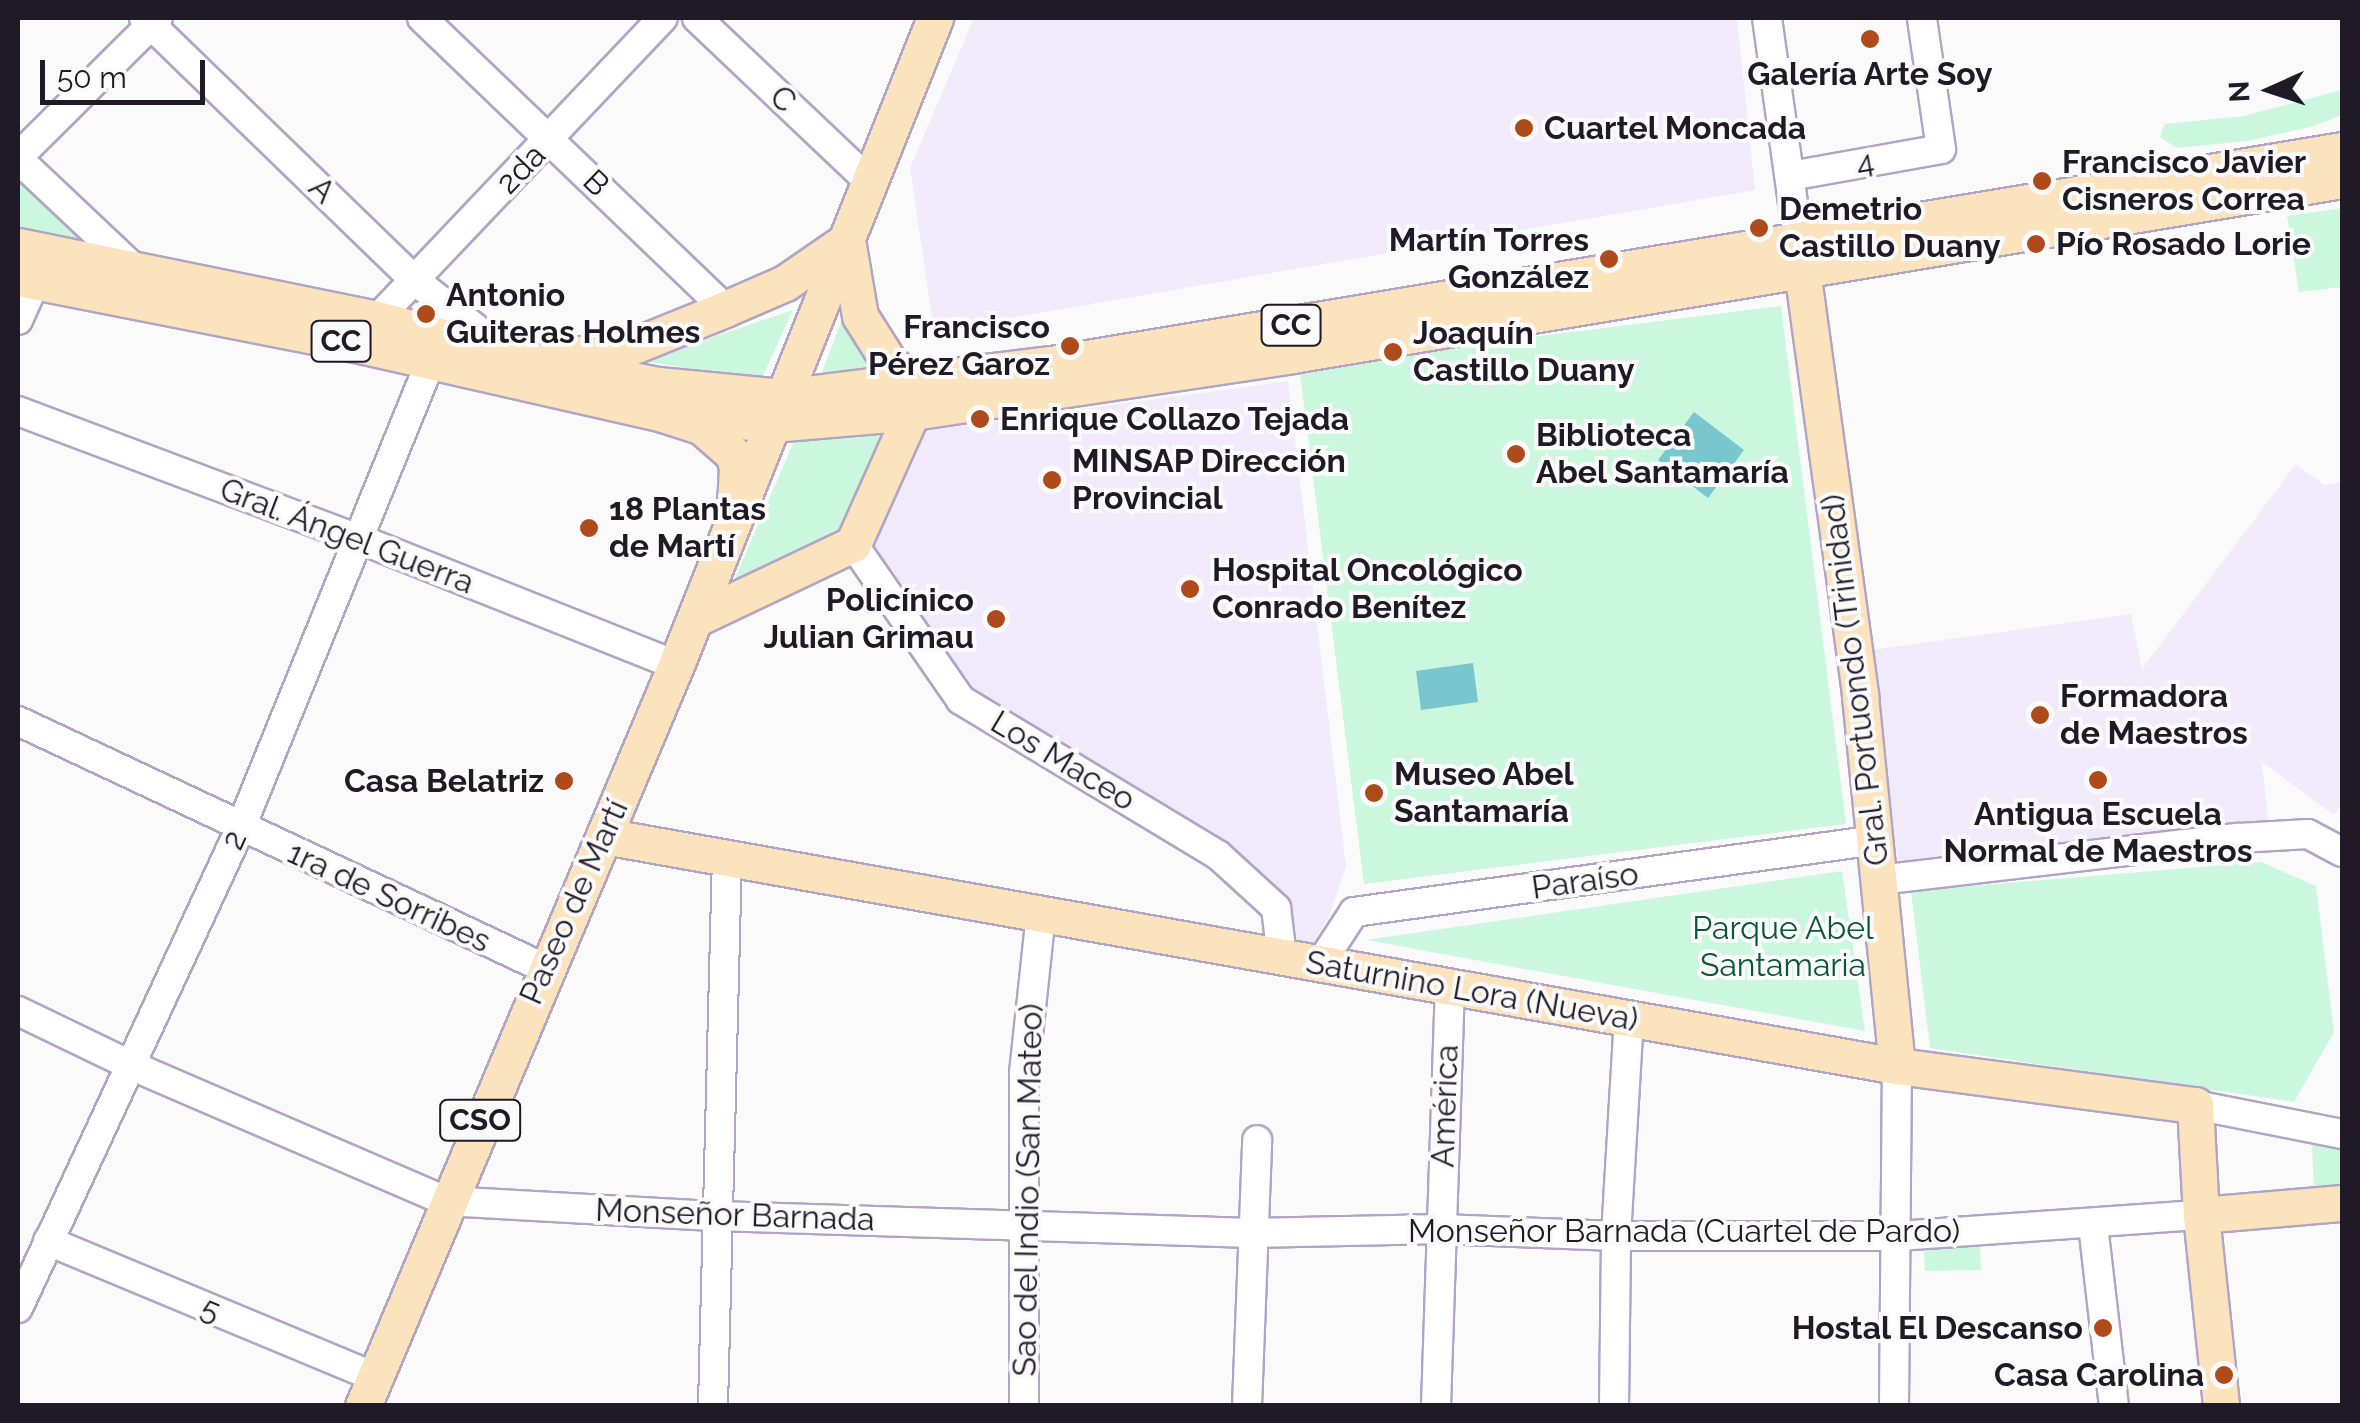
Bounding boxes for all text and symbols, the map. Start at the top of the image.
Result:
marker: Galería Arte Soy [1859,28,1881,50]
scale bar [45,40,210,102]
north arrow [2220,40,2320,140]
place label: Galería Arte Soy [1747,55,1993,93]
text: 50 m [57,60,127,95]
street label: C [762,78,804,120]
text: N [2223,80,2257,103]
place label: Cuartel Moncada [1544,109,1807,147]
marker: Cuartel Moncada [1513,117,1535,139]
street label: 2da [488,136,554,202]
street label: 4 [1853,143,1877,183]
place label: Francisco Javier Cisneros Correa [2062,144,2307,219]
street label: B [575,162,617,204]
street label: A [301,169,343,211]
marker: Francisco Javier Cisneros Correa [2031,170,2053,192]
place label: Demetrio Castillo Duany [1779,191,2001,266]
marker: Demetrio Castillo Duany [1748,217,1770,239]
place label: Martín Torres González [1388,222,1589,297]
place label: Pío Rosado Lorie [2056,225,2311,263]
marker: Pío Rosado Lorie [2025,233,2047,255]
marker: Martín Torres González [1598,248,1620,270]
place label: Antonio Guiteras Holmes [446,277,700,352]
road number: CC [1258,300,1324,350]
marker: Antonio Guiteras Holmes [415,303,437,325]
place label: Francisco Pérez Garoz [868,309,1050,384]
place label: Joaquín Castillo Duany [1413,315,1635,390]
road number: CC [308,316,374,366]
marker: Francisco Pérez Garoz [1059,335,1081,357]
marker: Joaquín Castillo Duany [1382,341,1404,363]
place label: Enrique Collazo Tejada [1000,400,1350,438]
marker: Enrique Collazo Tejada [969,408,991,430]
place label: Biblioteca Abel Santamaría [1536,417,1790,492]
place label: MINSAP Dirección Provincial [1072,443,1347,518]
marker: Biblioteca Abel Santamaría [1505,443,1527,465]
marker: MINSAP Dirección Provincial [1041,469,1063,491]
street label: Gral. Ángel Guerra [214,470,480,602]
place label: 18 Plantas de Martí [609,491,766,566]
street label: Gral. Portuondo (Trinidad) [1813,492,1897,868]
marker: 18 Plantas de Martí [578,517,600,539]
place label: Hospital Oncológico Conrado Benítez [1212,552,1524,627]
marker: Hospital Oncológico Conrado Benítez [1177,576,1203,602]
place label: Policínico Julian Grimau [763,582,974,657]
marker: Policínico Julian Grimau [983,606,1009,632]
place label: Formadora de Maestros [2060,678,2248,753]
street label: Los Maceo [984,703,1142,819]
marker: Formadora de Maestros [2029,704,2051,726]
place label: Museo Abel Santamaría [1394,756,1575,831]
place label: Casa Belatriz [344,762,544,800]
marker: Antigua Escuela Normal de Maestros [2087,769,2109,791]
marker: Casa Belatriz [553,770,575,792]
marker: Museo Abel Santamaría [1363,782,1385,804]
street label: Paseo de Martí [512,794,636,1010]
place label: Antigua Escuela Normal de Maestros [1943,796,2253,871]
street label: 2 [213,825,255,855]
street label: 1ra de Sorribes [282,833,496,961]
street label: Paraíso [1529,855,1641,907]
park label: Parque Abel Santamaria [1692,910,1874,985]
street label: Saturnino Lora (Nueva) [1303,943,1641,1039]
street label: Sao del Indio (San Mateo) [1006,1003,1050,1377]
street label: América [1424,1044,1466,1168]
road number: CSO [438,1095,522,1145]
street label: Monseñor Barnada [594,1191,876,1239]
street label: Monseñor Barnada (Cuartel de Pardo) [1407,1212,1961,1250]
street label: 5 [195,1288,227,1330]
place label: Hostal El Descanso [1790,1309,2083,1347]
marker: Hostal El Descanso [2092,1317,2114,1339]
place label: Casa Carolina [1994,1356,2204,1394]
marker: Casa Carolina [2213,1364,2235,1386]

